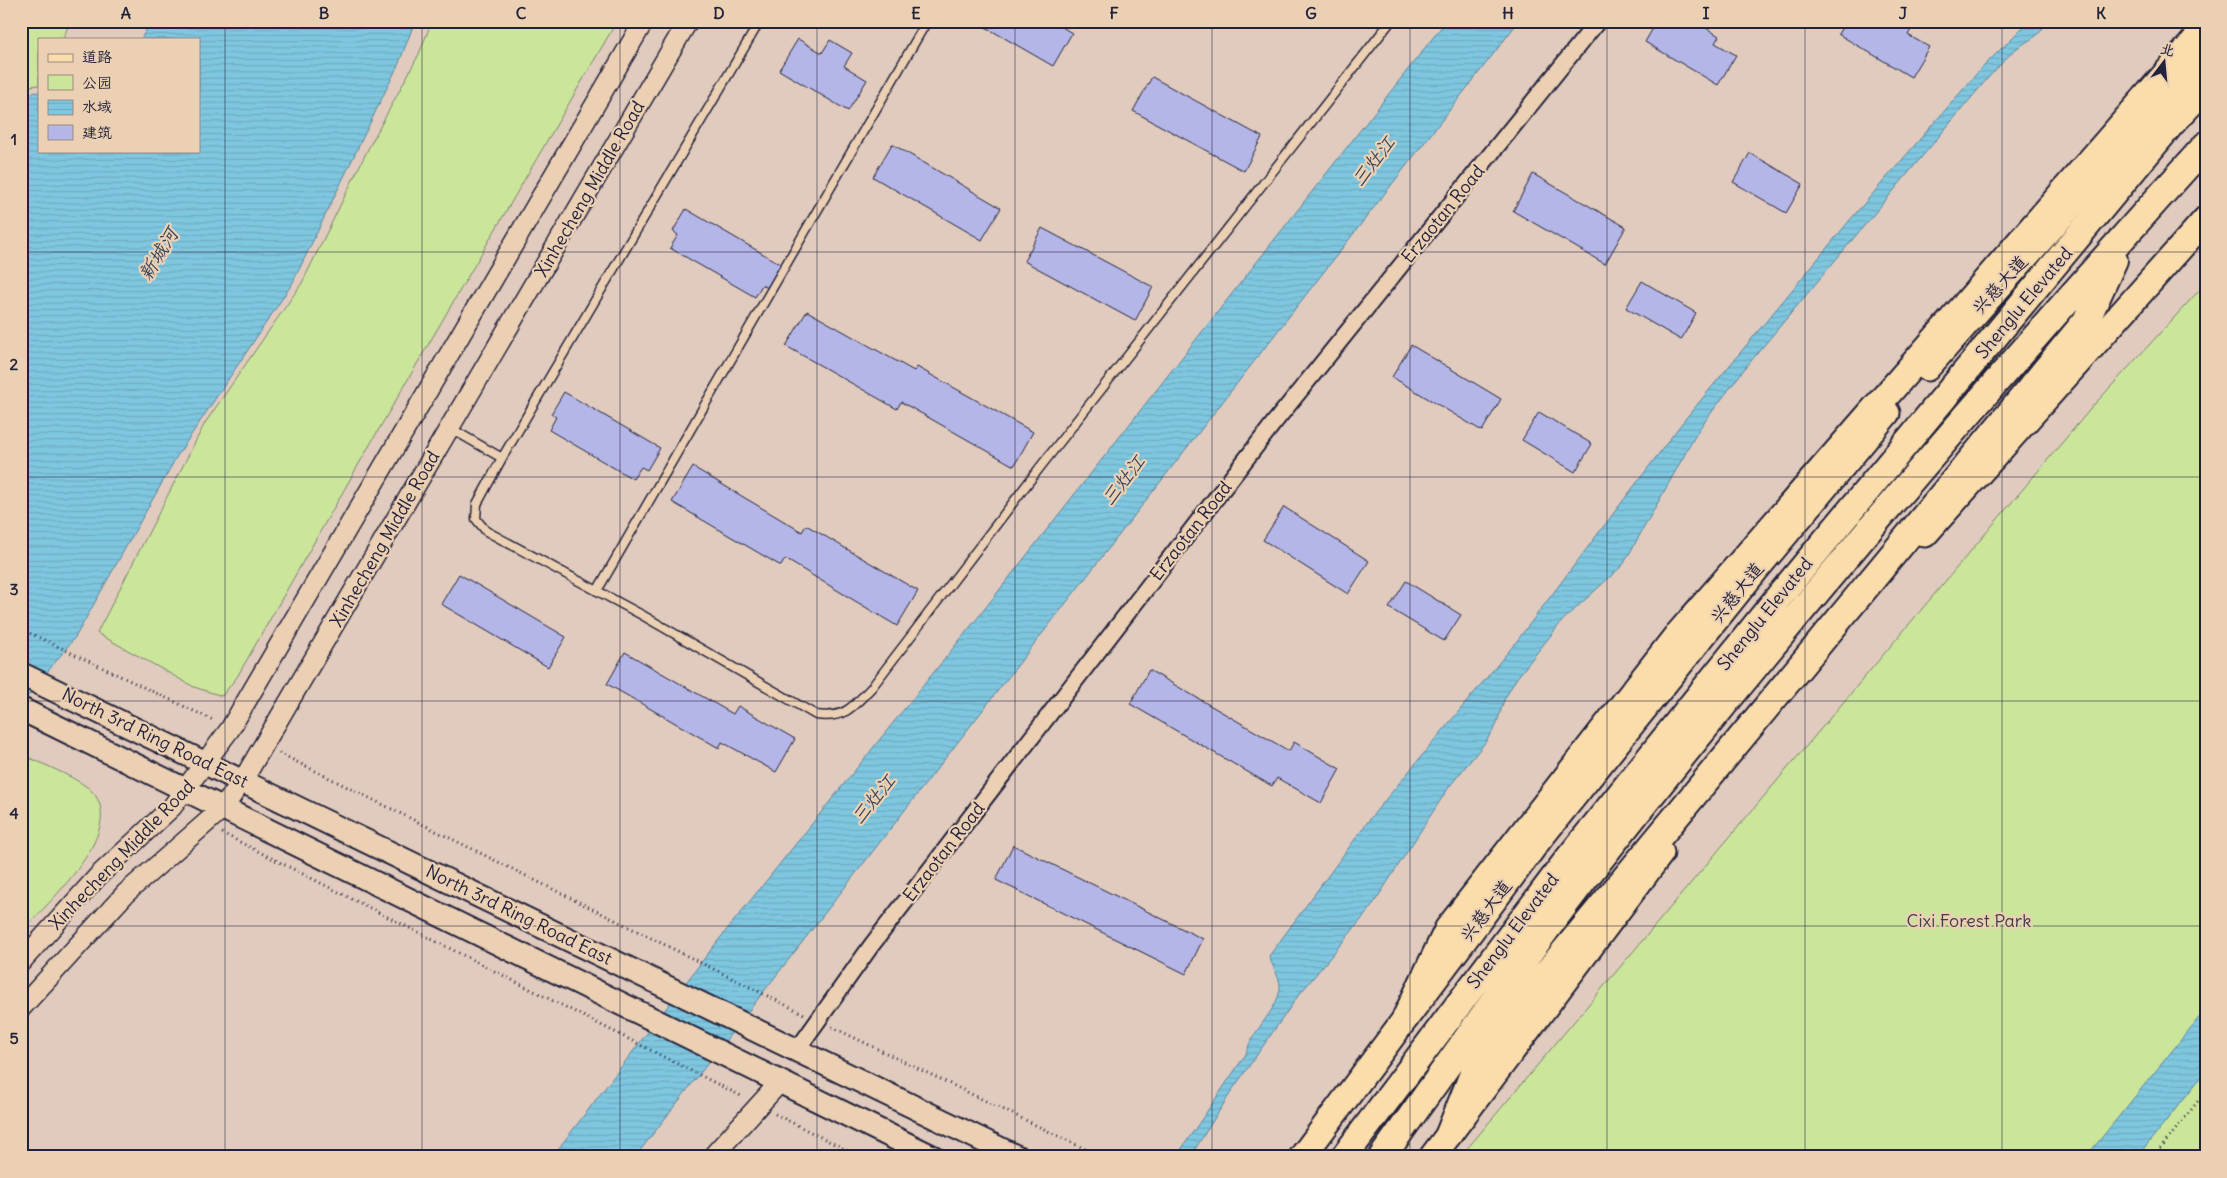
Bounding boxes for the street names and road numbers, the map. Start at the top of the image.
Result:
street label: Xinhecheng Middle Road [530,96,650,281]
street label: Erzaotan Road [1396,160,1489,267]
street label: Shenglu Elevated [1970,242,2077,363]
street label: 兴慈大道 [1967,250,2032,319]
street label: Xinhecheng Middle Road [325,446,445,631]
street label: Erzaotan Road [1145,476,1237,585]
street label: Shenglu Elevated [1712,552,1817,675]
street label: 兴慈大道 [1705,557,1768,628]
street label: North 3rd Ring Road East [58,682,252,793]
street label: Xinhecheng Middle Road [44,775,200,934]
street label: Erzaotan Road [898,797,990,906]
street label: North 3rd Ring Road East [422,859,616,970]
street label: Shenglu Elevated [1462,868,1564,993]
street label: 兴慈大道 [1455,875,1516,946]

